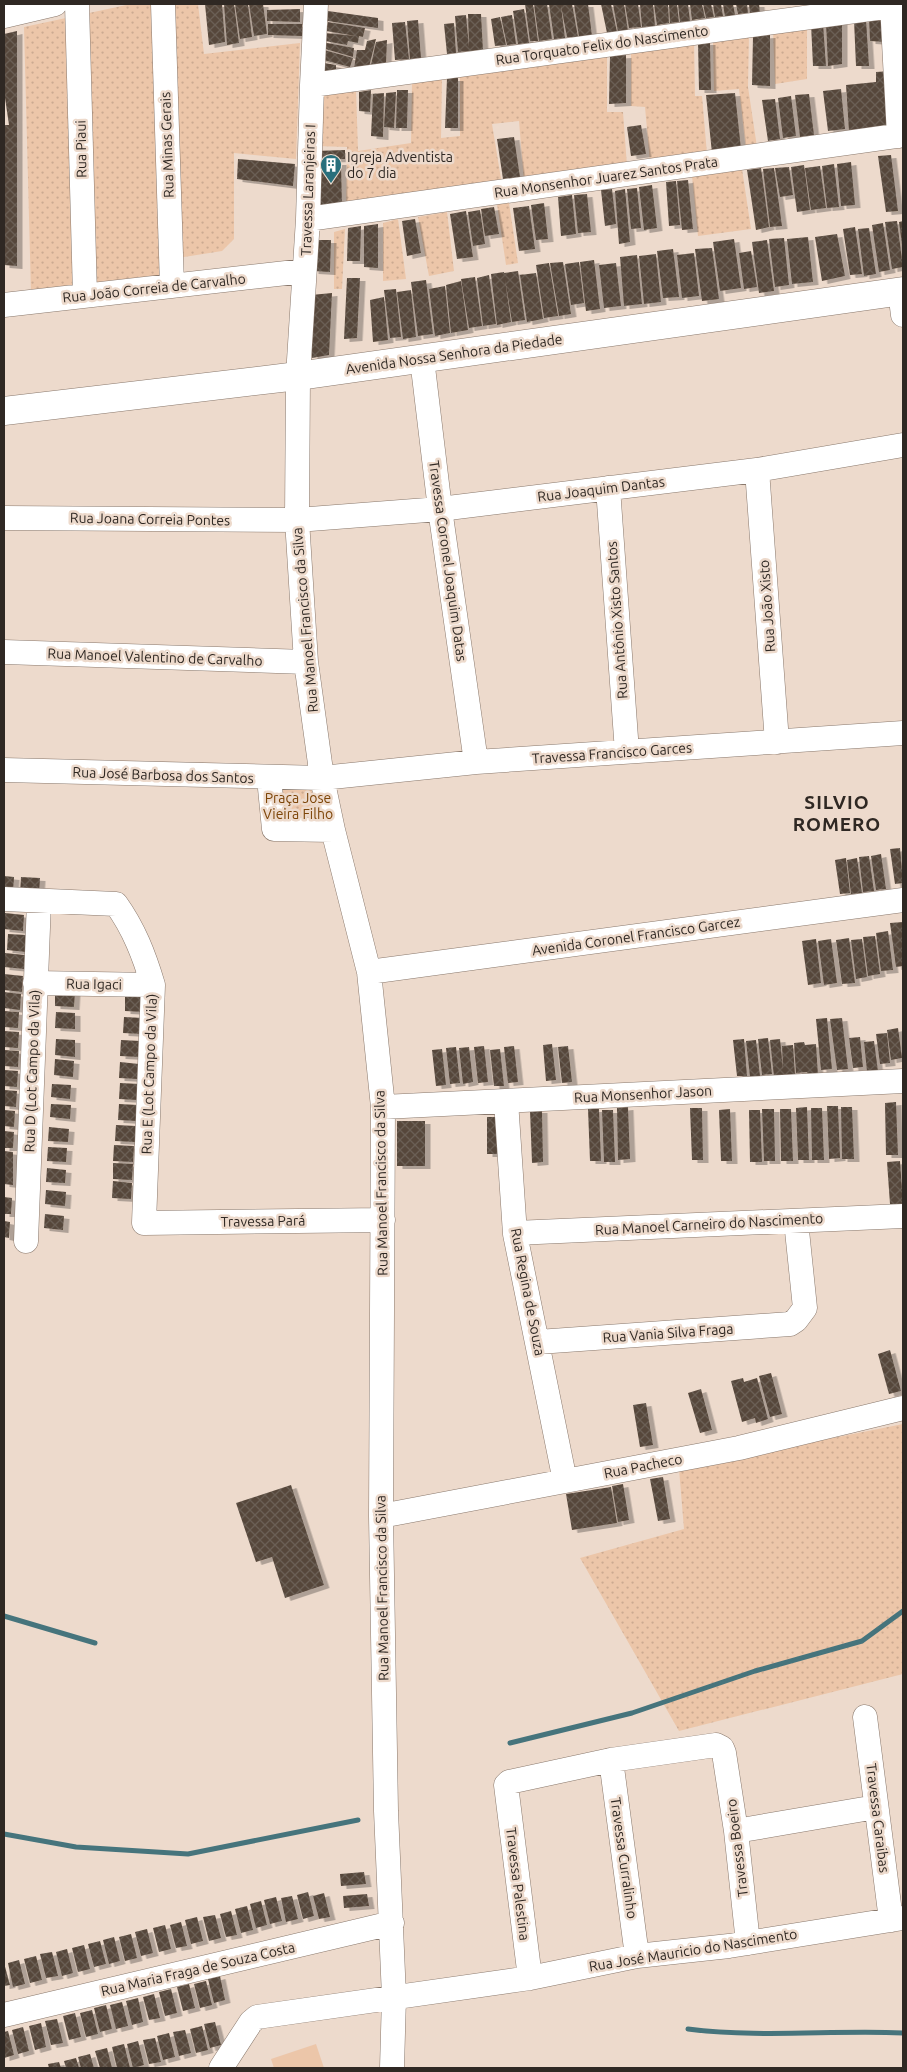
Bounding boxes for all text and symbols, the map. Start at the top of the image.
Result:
street label: Rua Torquato Felix do Nascimento [495,22,709,68]
street label: Rua Minas Gerais [157,92,177,198]
street label: Rua Piaui [72,120,90,178]
street label: Travessa Laranjeiras I [298,124,318,256]
place label: Igreja Adventista do 7 dia [347,149,453,181]
building icon: Igreja Adventista do 7 dia [319,153,343,184]
street label: Rua Monsenhor Juarez Santos Prata [493,153,719,201]
street label: Rua João Correia de Carvalho [62,270,246,306]
street label: Avenida Nossa Senhora da Piedade [345,331,563,377]
street label: Travessa Coronel Joaquim Datas [426,460,470,662]
street label: Rua Joaquim Dantas [536,473,666,505]
street label: Rua Joana Correia Pontes [70,510,230,528]
street label: Rua Manoel Francisco da Silva [289,527,321,713]
street label: Rua Antônio Xisto Santos [604,541,630,699]
street label: Rua João Xisto [756,559,778,653]
street label: Rua Manoel Valentino de Carvalho [47,645,263,669]
street label: Travessa Francisco Garces [531,739,693,767]
street label: Rua José Barbosa dos Santos [72,764,254,786]
park label: Praça Jose Vieira Filho [263,790,333,822]
district label: SILVIO ROMERO [793,791,881,835]
street label: Avenida Coronel Francisco Garcez [531,913,741,959]
street label: Rua Igaci [66,976,122,992]
street label: Rua D (Lot Campo da Vila) [21,989,43,1153]
street label: Rua E (Lot Campo da Vila) [138,994,160,1154]
street label: Rua Monsenhor Jason [574,1082,712,1106]
street label: Rua Manoel Francisco da Silva [371,1090,391,1276]
street label: Rua Manoel Carneiro do Nascimento [595,1210,823,1238]
street label: Travessa Pará [220,1212,306,1230]
street label: Rua Regina de Souza [508,1227,548,1357]
street label: Rua Vania Silva Fraga [602,1320,734,1346]
street label: Rua Pacheco [602,1451,684,1481]
street label: Rua Manoel Francisco da Silva [372,1495,392,1681]
street label: Travessa Caraibas [863,1762,893,1874]
street label: Travessa Curralinho [608,1796,640,1920]
street label: Travessa Boeiro [723,1798,751,1898]
street label: Travessa Palestina [503,1827,533,1941]
street label: Rua José Mauricio do Nascimento [588,1926,798,1974]
street label: Rua Maria Fraga de Souza Costa [99,1939,297,1999]

